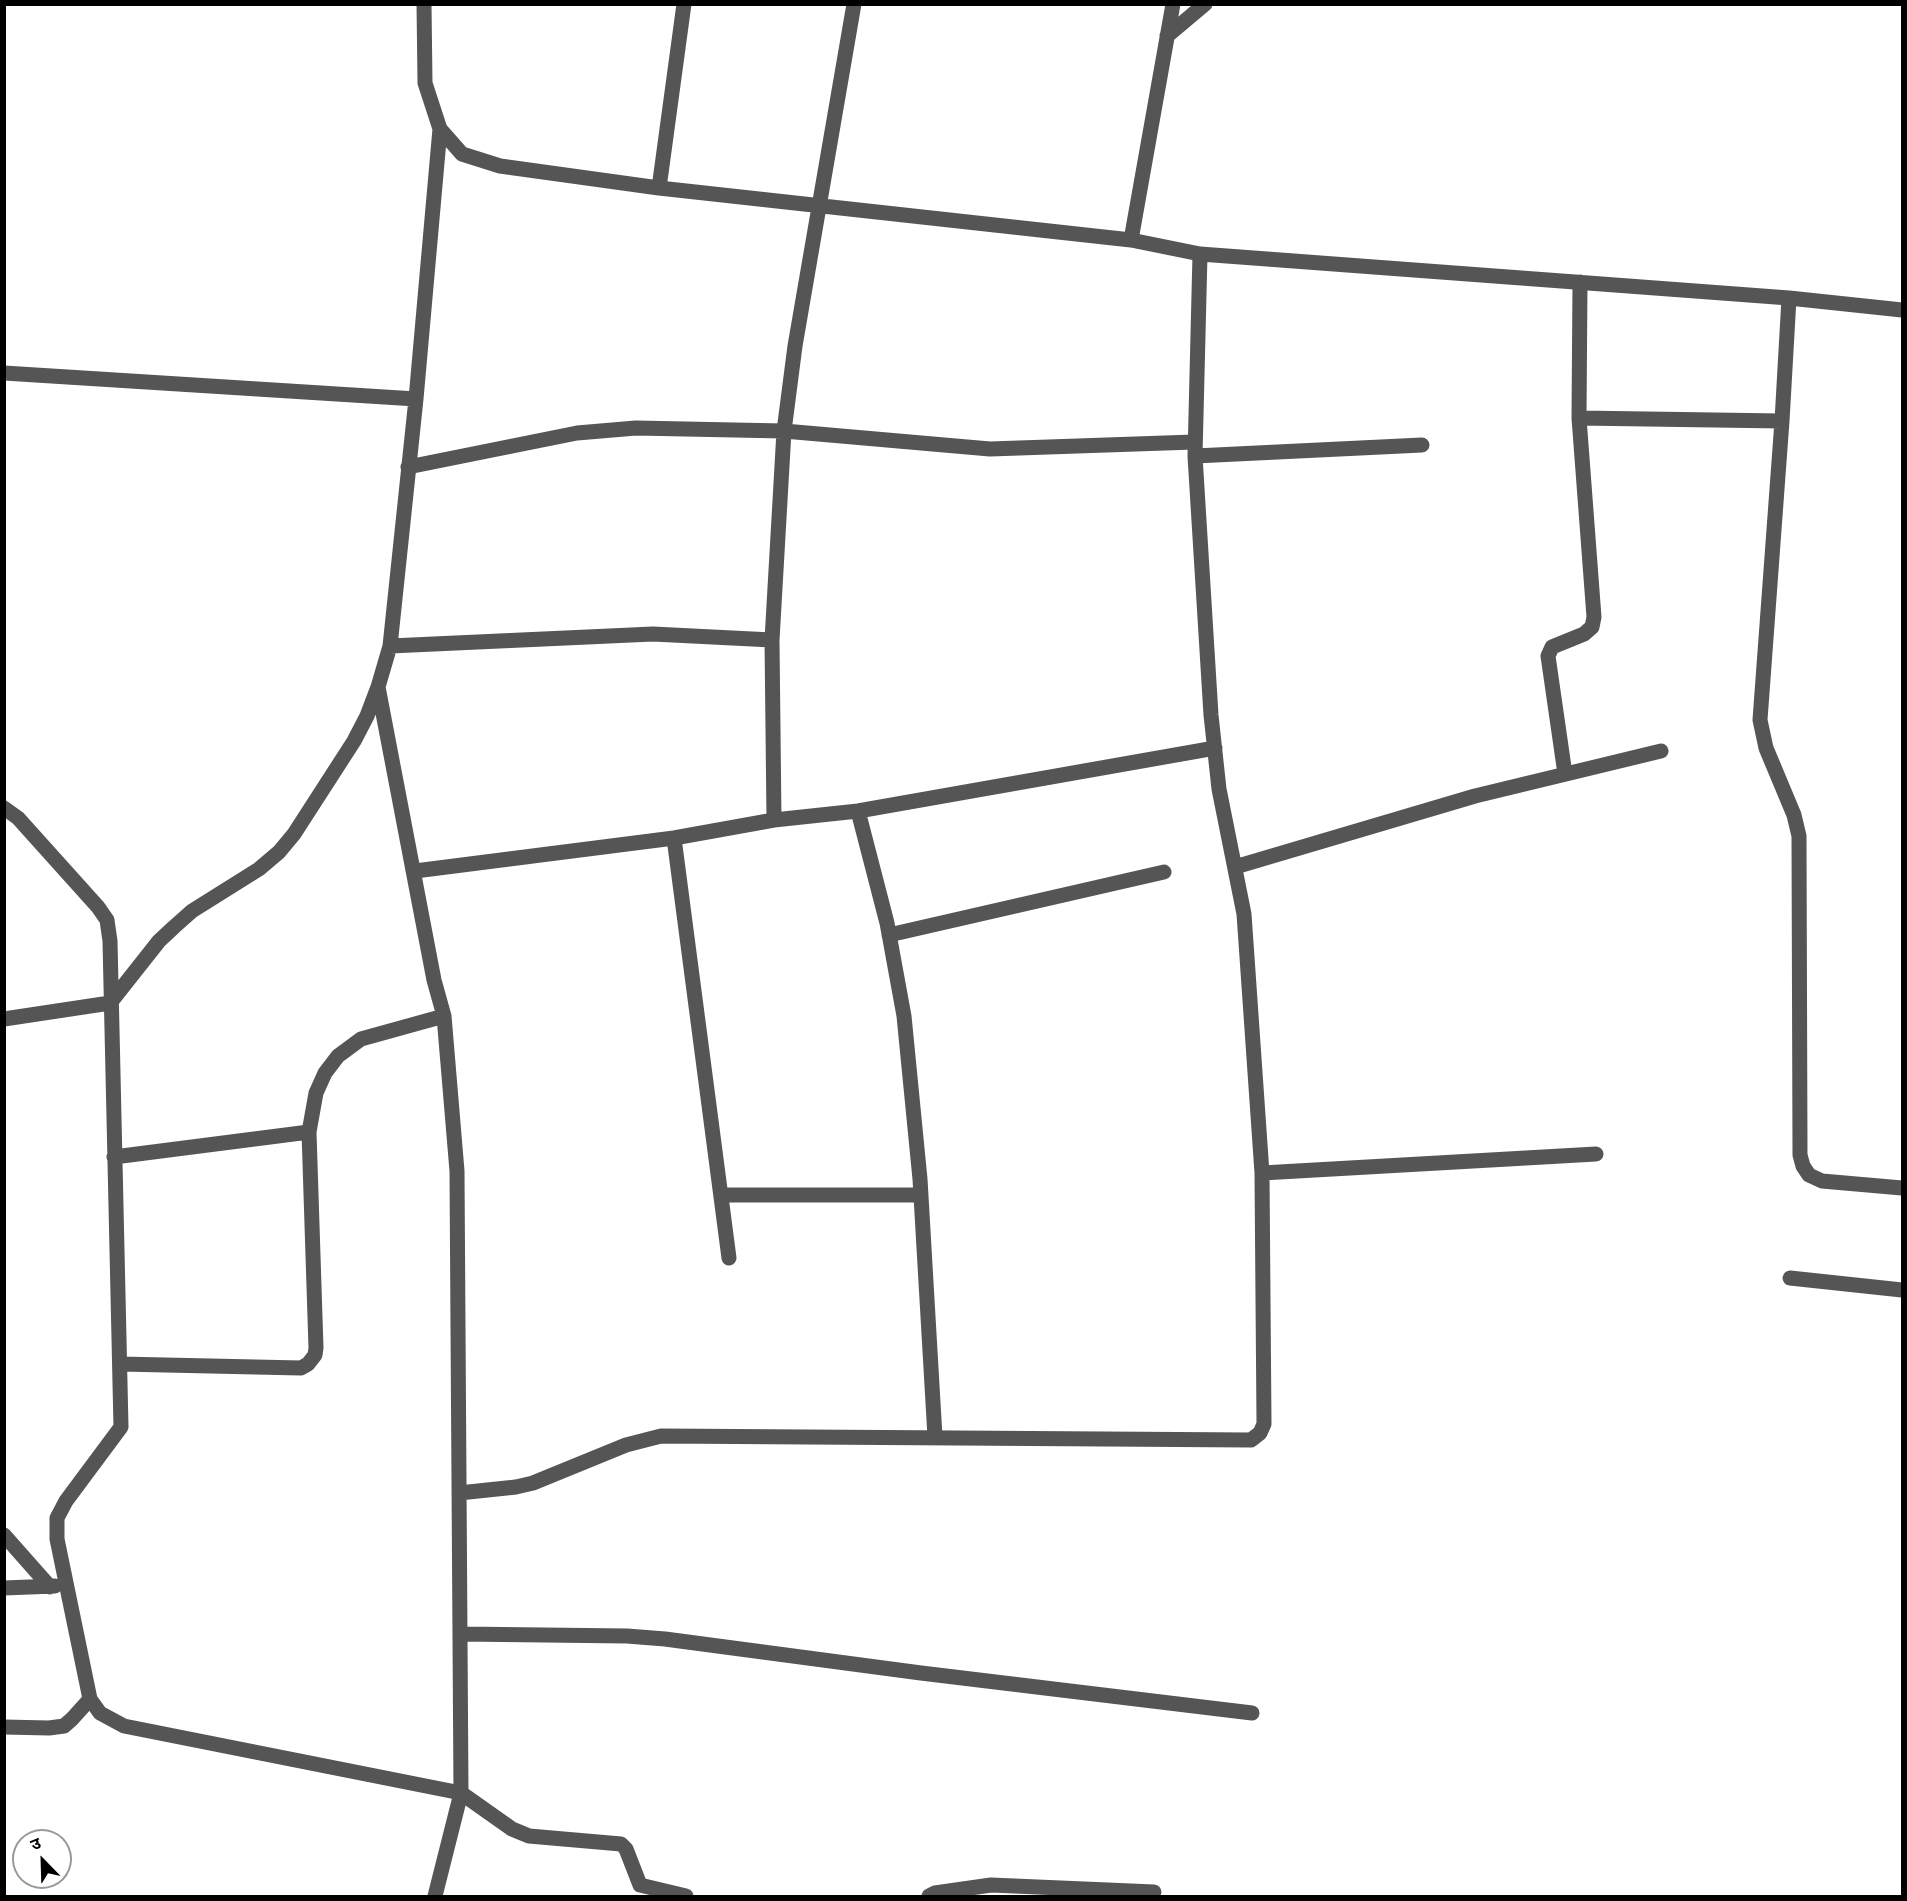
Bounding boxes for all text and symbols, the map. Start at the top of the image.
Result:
north arrow [12,1829,72,1889]
text: उ [28,1833,44,1854]

